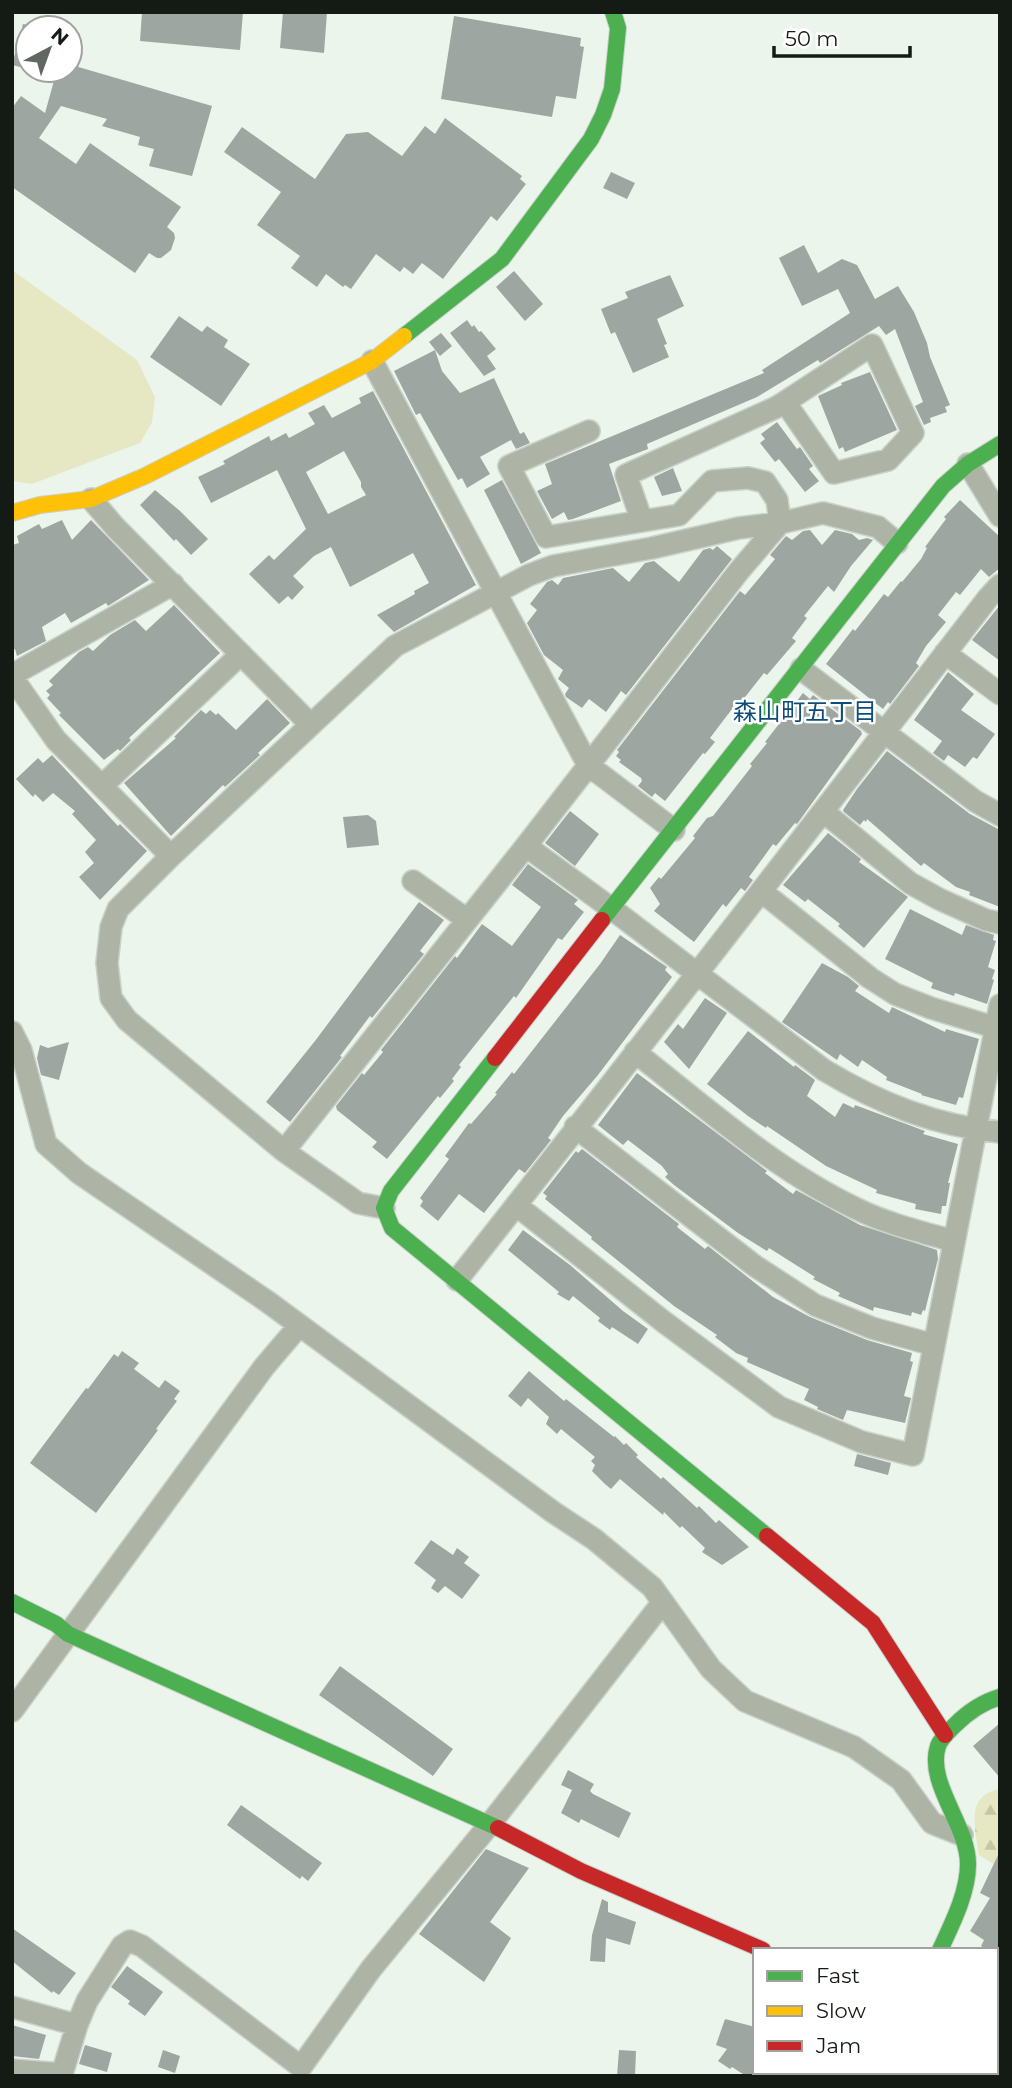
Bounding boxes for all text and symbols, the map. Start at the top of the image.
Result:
north arrow [14,14,84,84]
scale bar [774,14,911,58]
text: N [46,23,73,50]
text: 50 m [785,26,839,51]
district label: 森山町五丁目 [733,697,877,726]
legend [753,1948,998,2074]
text: Fast [816,1963,860,1988]
text: Slow [816,1998,866,2023]
text: Jam [815,2033,861,2058]

